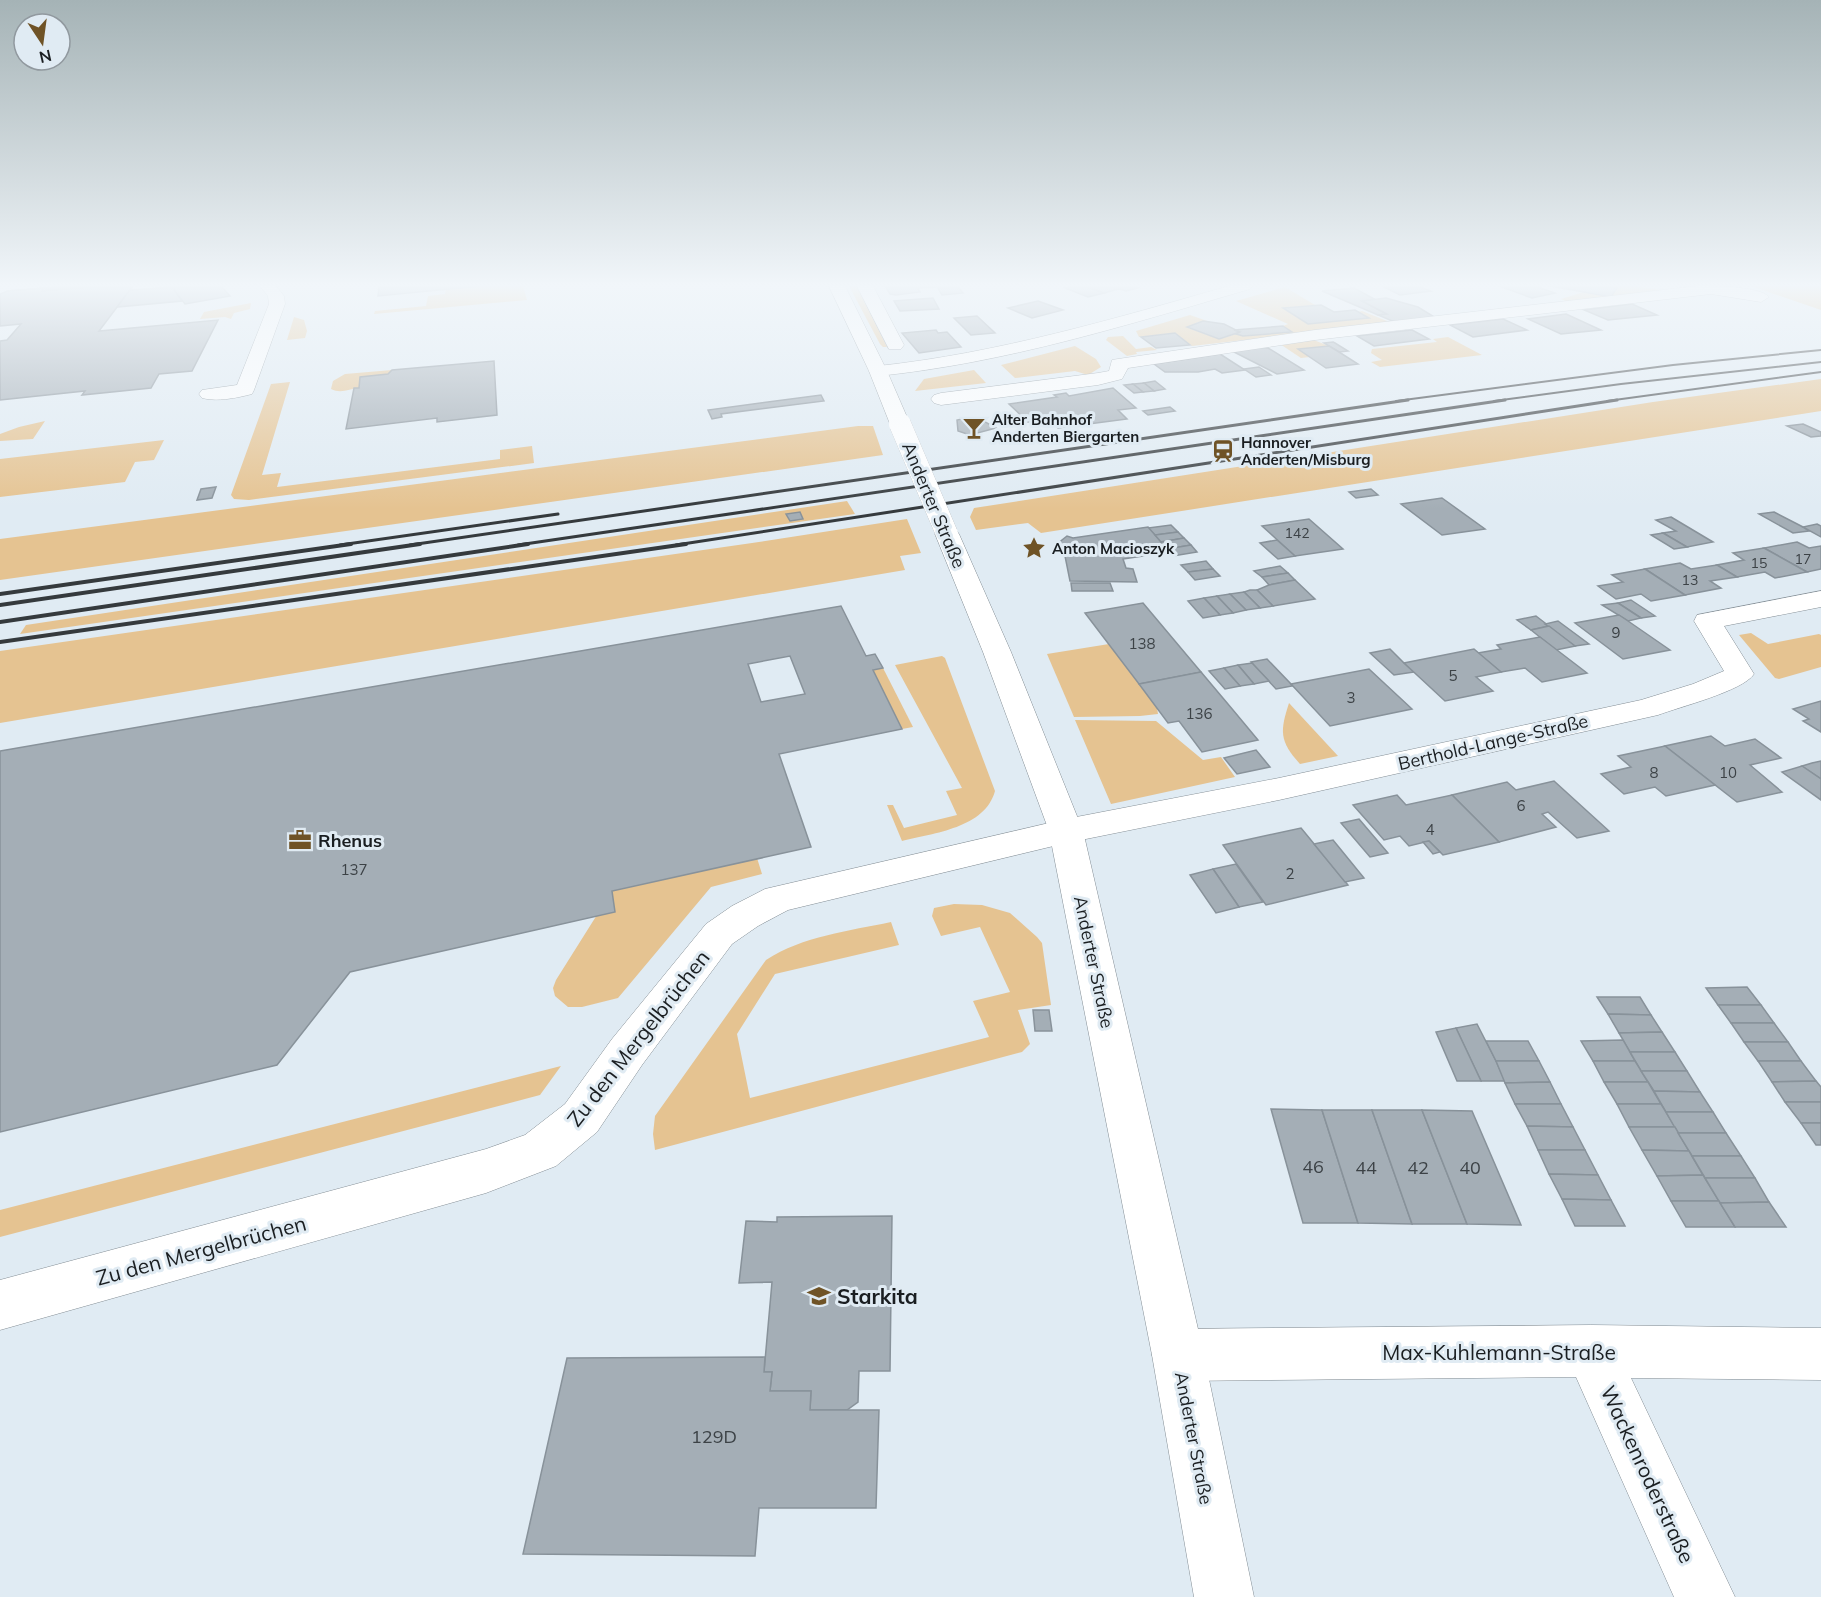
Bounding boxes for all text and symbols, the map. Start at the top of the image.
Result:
north arrow [12,12,72,72]
text: N [37,46,54,68]
place label: Alter Bahnhof Anderten Biergarten [992,410,1139,446]
bar icon: Alter Bahnhof Anderten Biergarten [961,415,987,441]
place label: Hannover Anderten/Misburg [1241,433,1371,469]
station icon: Hannover Anderten/Misburg [1210,438,1236,464]
street label: Anderter Straße [897,439,971,571]
house number: 142 [1284,524,1310,542]
place icon: Anton Macioszyk [1021,535,1047,561]
place label: Anton Macioszyk [1052,539,1175,558]
house number: 17 [1795,550,1811,568]
house number: 15 [1751,554,1767,572]
house number: 13 [1682,571,1698,589]
house number: 9 [1611,623,1621,642]
house number: 138 [1128,634,1156,653]
house number: 5 [1448,666,1458,685]
house number: 3 [1346,688,1356,707]
house number: 136 [1185,704,1213,723]
street label: Berthold-Lange-Straße [1396,709,1590,775]
house number: 8 [1649,763,1659,782]
house number: 10 [1719,763,1737,782]
house number: 6 [1516,796,1526,815]
house number: 4 [1425,820,1435,839]
office icon: Rhenus [287,827,313,853]
place label: Rhenus [318,829,382,852]
house number: 137 [340,860,368,879]
house number: 2 [1285,864,1295,883]
street label: Anderter Straße [1069,894,1119,1030]
street label: Zu den Mergelbrüchen [561,945,715,1131]
house number: 46 [1302,1155,1324,1178]
house number: 44 [1355,1156,1377,1179]
house number: 42 [1407,1156,1429,1179]
house number: 40 [1459,1156,1481,1179]
street label: Zu den Mergelbrüchen [93,1209,309,1291]
school or university icon: Starkita [806,1283,832,1309]
place label: Starkita [837,1283,918,1309]
street label: Max-Kuhlemann-Straße [1382,1339,1616,1365]
street label: Anderter Straße [1170,1370,1218,1506]
street label: Wackenroderstraße [1595,1381,1701,1567]
house number: 129D [691,1425,737,1448]

